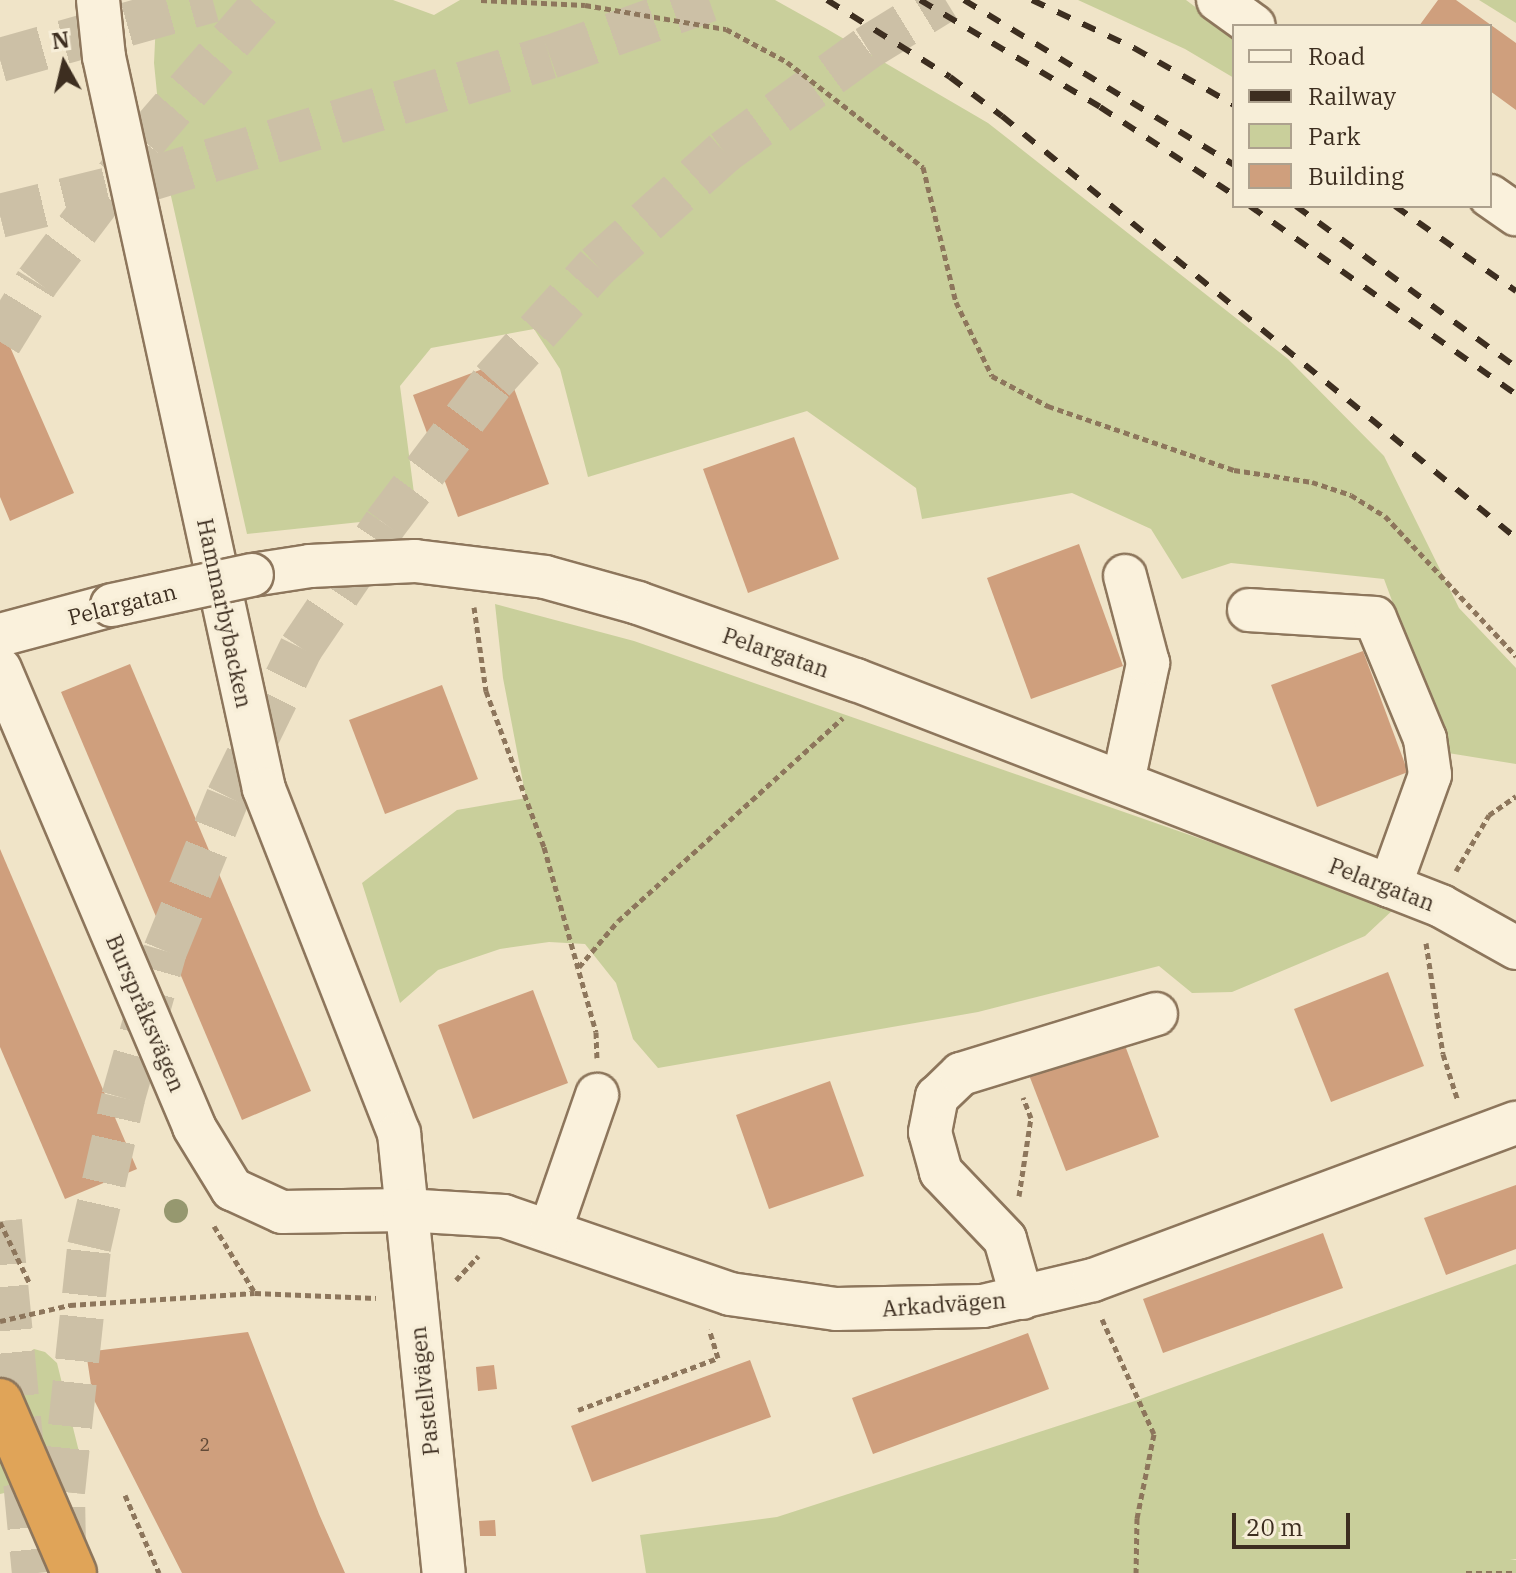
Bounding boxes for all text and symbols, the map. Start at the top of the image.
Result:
north arrow [24,24,104,104]
text: N [50,24,71,55]
legend [1232,24,1492,208]
text: Road [1308,40,1365,72]
text: Railway [1308,80,1396,112]
text: Park [1308,120,1360,152]
text: Building [1308,160,1404,192]
street label: Hammarbybacken [192,516,258,710]
street label: Pelargatan [65,578,179,630]
street label: Pelargatan [719,621,833,683]
street label: Pelargatan [1325,852,1439,916]
street label: Burspråksvägen [101,930,191,1096]
street label: Arkadvägen [881,1287,1007,1321]
street label: Pastellvägen [404,1325,444,1457]
house number: 2 [200,1434,210,1456]
scale bar [1236,1497,1354,1547]
text: 20 m [1246,1511,1303,1543]

